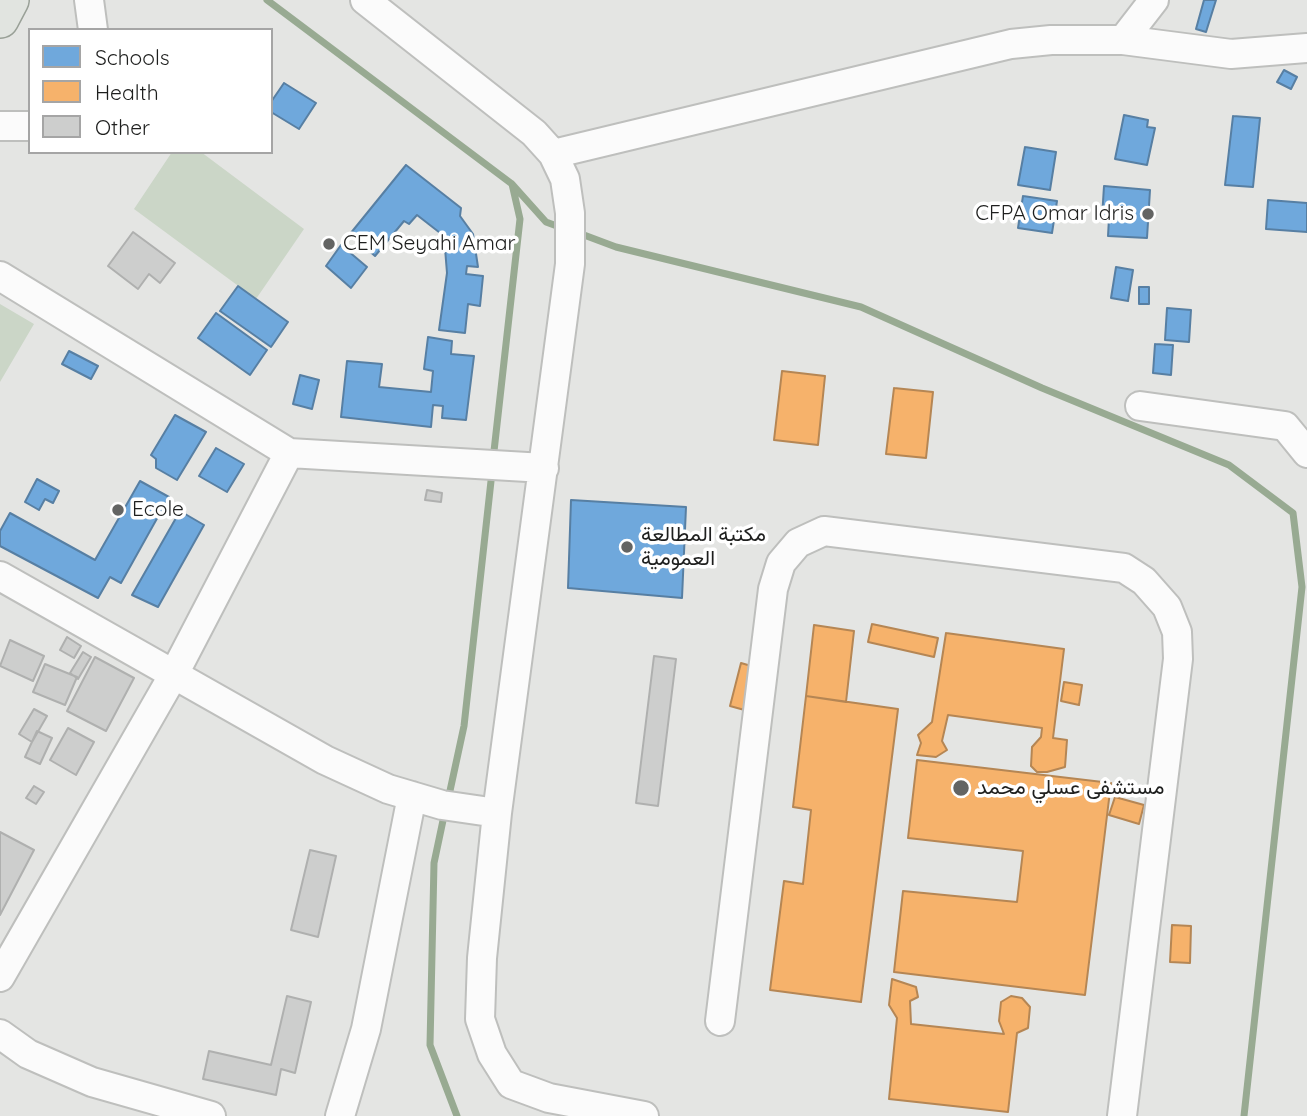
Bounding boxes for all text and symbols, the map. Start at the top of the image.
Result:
legend [28,28,273,154]
text: Schools [95,44,170,70]
text: Health [95,79,159,105]
text: Other [95,114,150,140]
place label: CFPA Omar Idris [975,201,1134,227]
marker: CFPA Omar Idris [1140,206,1156,222]
place label: CEM Seyahi Amar [343,231,516,257]
marker: CEM Seyahi Amar [321,236,337,252]
place label: Ecole [132,497,184,523]
marker: Ecole [110,502,126,518]
place label: مكتبة المطالعة العمومية [641,522,766,572]
marker: مكتبة المطالعة العمومية [619,539,635,555]
place label: مستشفى عسلي محمد [977,775,1164,801]
marker: مستشفى عسلي محمد [951,778,971,798]

